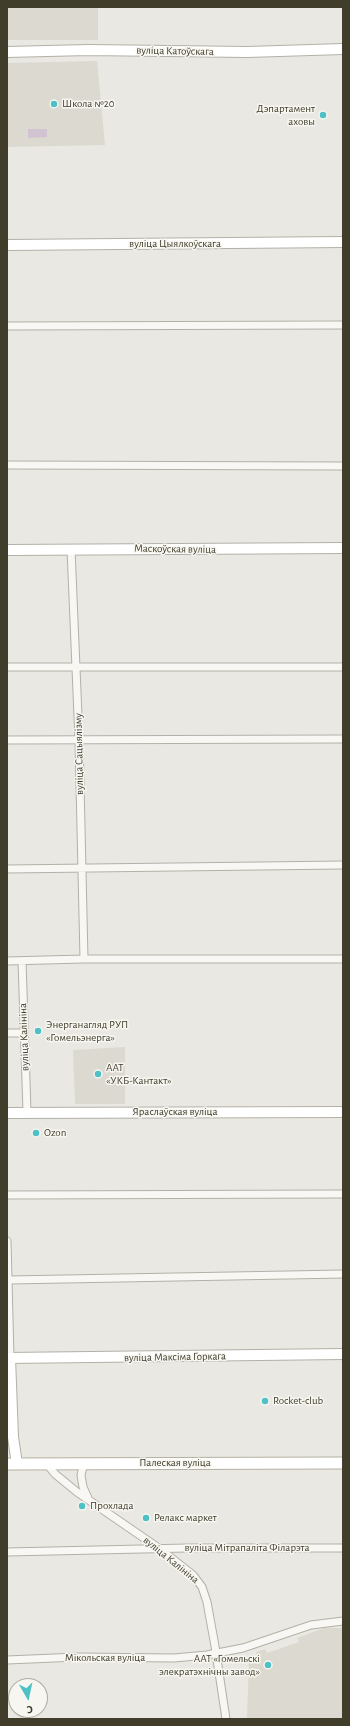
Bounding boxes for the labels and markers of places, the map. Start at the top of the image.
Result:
place label: Школа №20 [62,97,115,111]
marker: Школа №20 [49,99,59,109]
place label: Дэпартамент аховы [257,102,315,128]
marker: Дэпартамент аховы [318,110,328,120]
place label: Энерганагляд РУП «Гомельэнерга» [46,1018,128,1044]
marker: Энерганагляд РУП «Гомельэнерга» [33,1026,43,1036]
place label: ААТ «УКБ-Кантакт» [106,1061,171,1087]
marker: ААТ «УКБ-Кантакт» [93,1069,103,1079]
place label: Ozon [44,1126,66,1140]
marker: Ozon [31,1128,41,1138]
place label: Rocket-club [273,1394,323,1408]
marker: Rocket-club [260,1396,270,1406]
place label: Прохлада [90,1499,134,1513]
marker: Прохлада [77,1501,87,1511]
place label: Релакс маркет [154,1511,217,1525]
marker: Релакс маркет [141,1513,151,1523]
place label: ААТ «Гомельскі элекратэхнічны завод» [159,1652,260,1678]
marker: ААТ «Гомельскі элекратэхнічны завод» [263,1660,273,1670]

